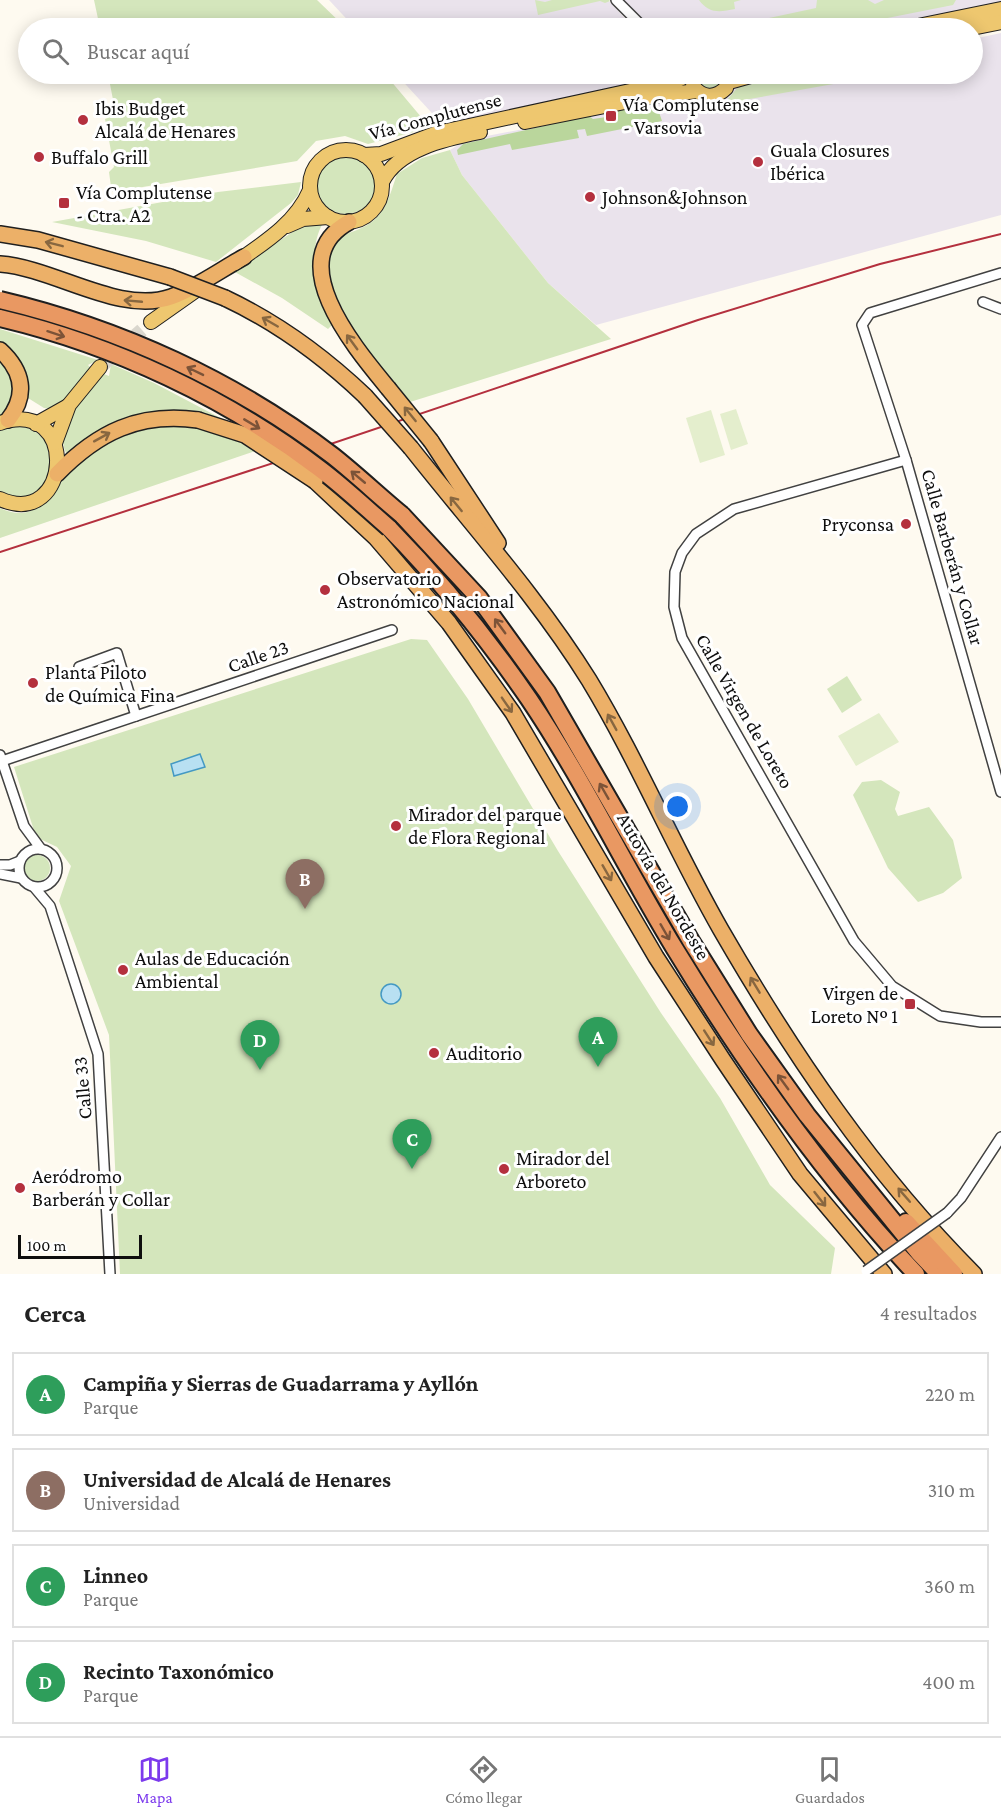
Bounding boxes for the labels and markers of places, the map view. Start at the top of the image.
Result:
place label: Vía Complutense - Varsovia [623,93,759,138]
place label: Ibis Budget Alcalá de Henares [95,97,236,142]
marker: Vía Complutense - Varsovia [604,109,618,123]
marker: Ibis Budget Alcalá de Henares [76,113,90,127]
place label: Guala Closures Ibérica [770,139,890,184]
place label: Buffalo Grill [51,146,148,168]
marker: Buffalo Grill [32,150,46,164]
marker: Guala Closures Ibérica [751,155,765,169]
place label: Vía Complutense - Ctra. A2 [76,181,212,226]
place label: Johnson&Johnson [600,186,748,209]
marker: Johnson&Johnson [583,190,597,204]
marker: Vía Complutense - Ctra. A2 [57,196,71,210]
place label: Pryconsa [822,513,894,536]
marker: Pryconsa [899,517,913,531]
place label: Observatorio Astronómico Nacional [337,567,514,612]
marker: Observatorio Astronómico Nacional [318,583,332,597]
place label: Planta Piloto de Química Fina [45,661,175,706]
marker: Planta Piloto de Química Fina [26,676,40,690]
place label: Mirador del parque de Flora Regional [408,803,562,849]
marker: Mirador del parque de Flora Regional [389,819,403,833]
pin: B [286,860,324,909]
place label: Aulas de Educación Ambiental [135,947,290,992]
marker: Aulas de Educación Ambiental [116,963,130,977]
place label: Virgen de Loreto Nº 1 [811,982,898,1027]
marker: Virgen de Loreto Nº 1 [903,997,917,1011]
pin: A [578,1018,618,1067]
pin: D [240,1020,280,1070]
place label: Auditorio [446,1042,522,1064]
marker: Auditorio [427,1046,441,1060]
pin: C [392,1120,432,1169]
place label: Mirador del Arboreto [516,1147,610,1192]
marker: Mirador del Arboreto [497,1162,511,1176]
place label: Aeródromo Barberán y Collar [32,1165,170,1211]
marker: Aeródromo Barberán y Collar [13,1181,27,1195]

